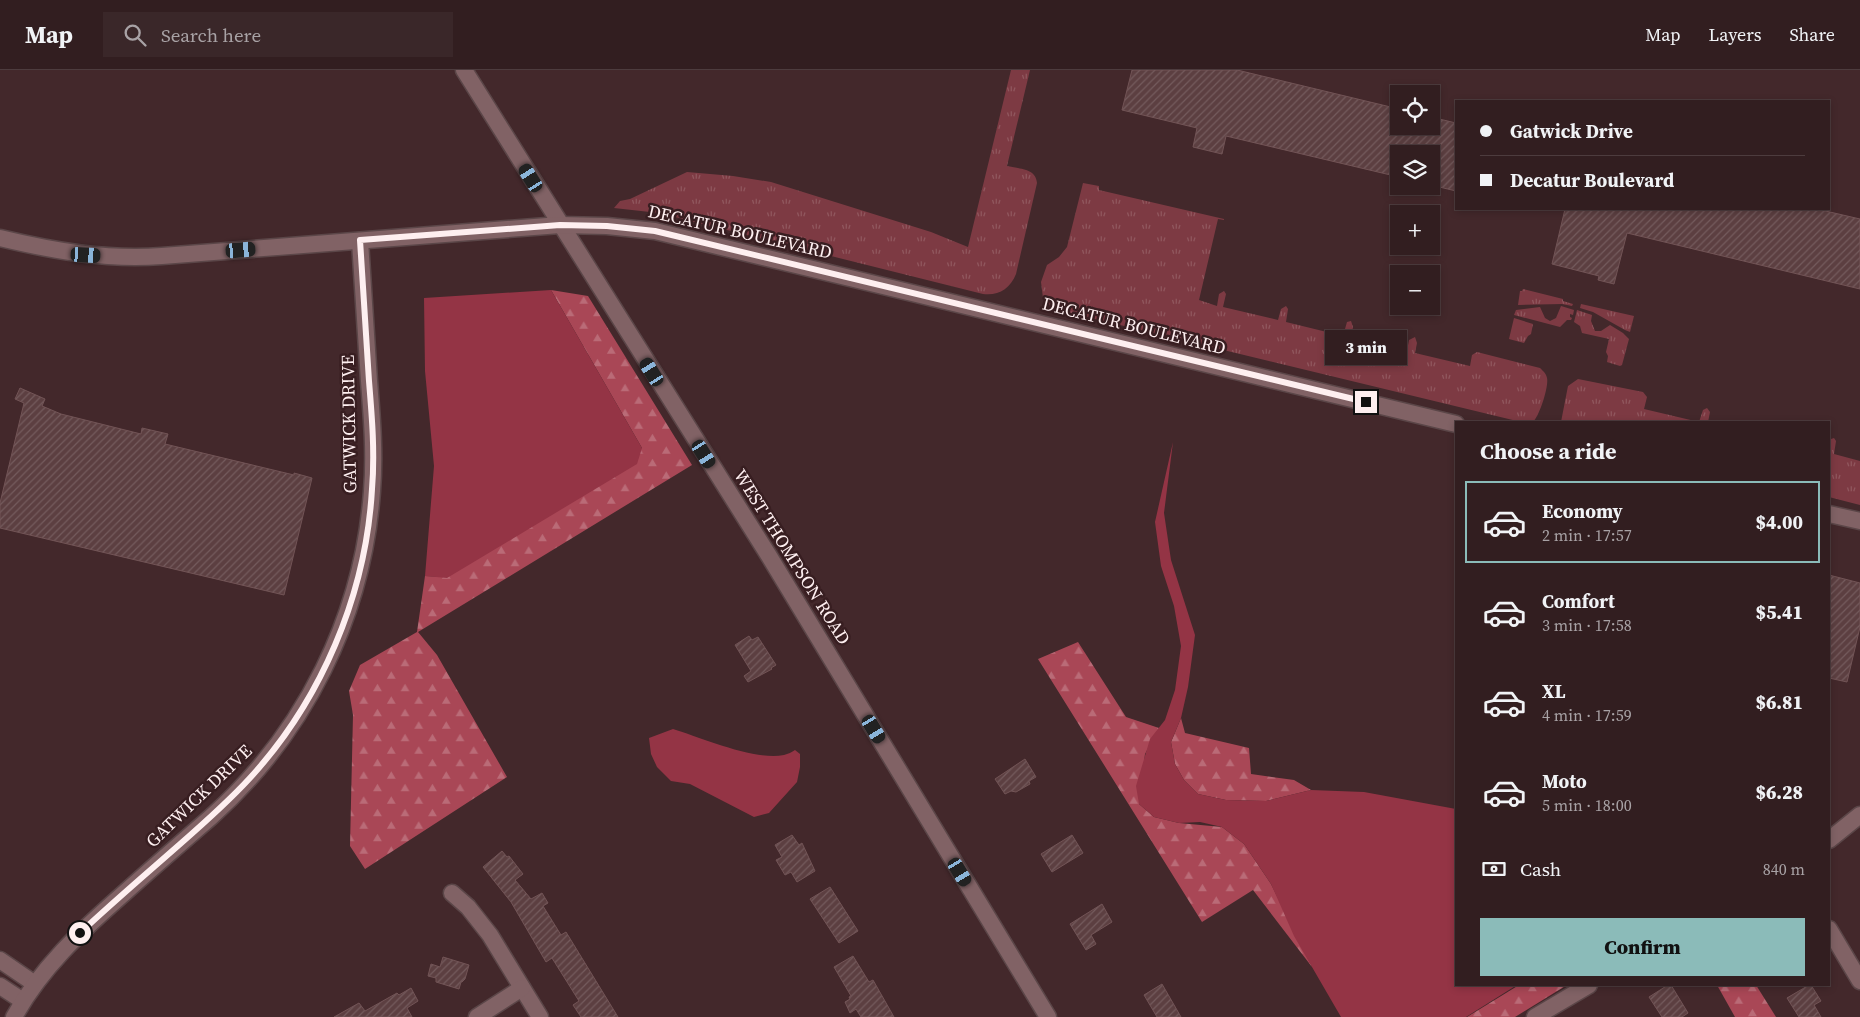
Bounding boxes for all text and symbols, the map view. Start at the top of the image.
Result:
search box [103,12,453,57]
text: Map [25,18,73,51]
icon: search [121,21,149,49]
text: Search here [161,22,261,48]
text: Map [1645,22,1680,47]
text: Layers [1708,22,1761,47]
text: Share [1789,22,1835,47]
map controls [1390,85,1440,315]
button: locate [1390,85,1440,135]
text: Gatwick Drive [1510,118,1633,144]
button: layers [1390,145,1440,195]
car [516,161,545,195]
text: Decatur Boulevard [1510,167,1674,193]
street label: DECATUR BOULEVARD [646,198,835,265]
button: + [1390,205,1440,255]
car [225,241,256,259]
car [70,247,101,263]
button: − [1390,265,1440,315]
street label: DECATUR BOULEVARD [1040,291,1228,360]
callout: 3 min [1325,330,1407,364]
text: 3 min [1345,336,1387,358]
street label: GATWICK DRIVE [335,354,362,493]
car [637,355,666,389]
route end [1355,391,1377,413]
text: Choose a ride [1480,436,1617,466]
car [689,437,718,471]
street label: WEST THOMPSON ROAD [728,464,857,649]
text: Economy [1542,498,1623,524]
icon: car [1482,500,1527,545]
text: $4.00 [1755,509,1803,535]
text: 2 min · 17:57 [1542,524,1632,546]
text: Comfort [1542,588,1615,614]
icon: car [1482,590,1527,635]
text: $5.41 [1755,599,1803,625]
text: 3 min · 17:58 [1542,614,1632,636]
text: XL [1542,678,1565,704]
icon: car [1482,680,1527,725]
text: $6.81 [1755,689,1803,715]
text: 4 min · 17:59 [1542,704,1632,726]
car [859,712,888,746]
street label: GATWICK DRIVE [140,738,257,853]
text: Moto [1542,768,1587,794]
icon: car [1482,770,1527,815]
text: $6.28 [1755,779,1803,805]
text: 5 min · 18:00 [1542,794,1632,816]
car [945,855,974,889]
icon: cash [1480,855,1508,883]
text: Cash [1520,856,1561,882]
text: 840 m [1763,858,1805,880]
button: Confirm [1480,918,1805,976]
route start [69,922,91,944]

